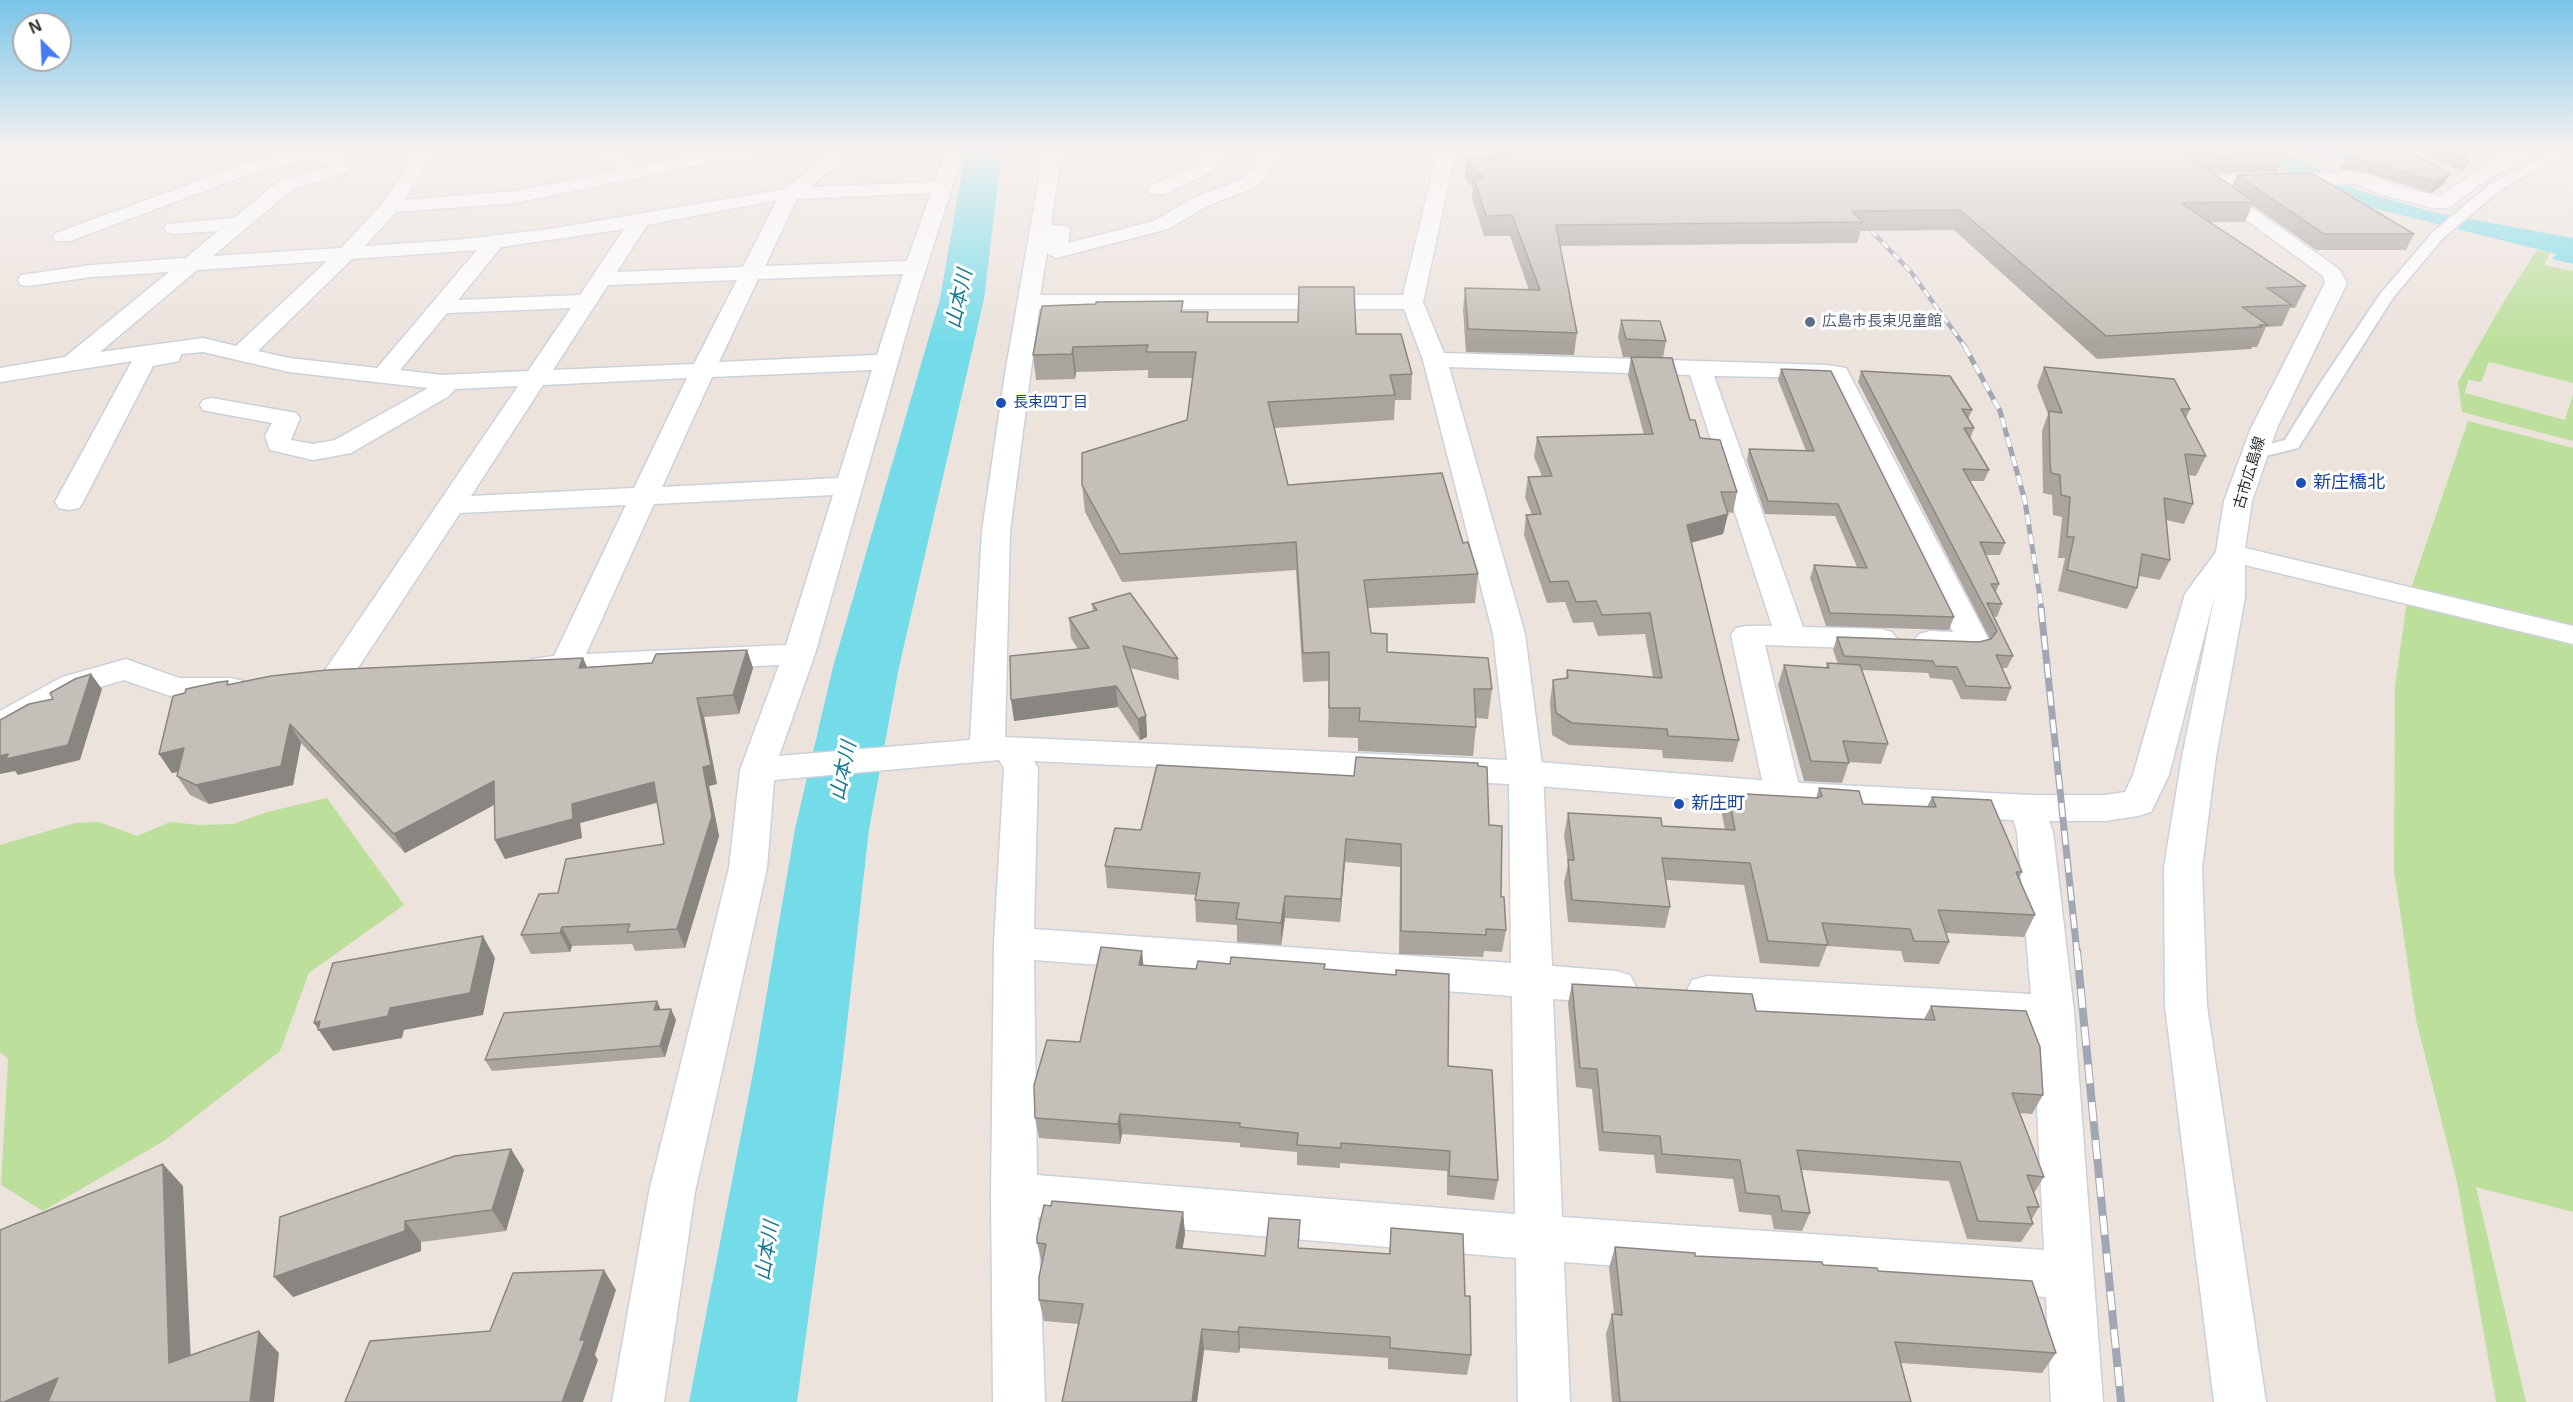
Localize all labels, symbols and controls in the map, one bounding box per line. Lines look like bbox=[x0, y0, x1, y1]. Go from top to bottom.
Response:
north arrow bbox=[12, 12, 72, 72]
text: N bbox=[27, 17, 44, 37]
water label: 山本川 bbox=[942, 267, 978, 331]
place label: 広島市長束児童館 bbox=[1822, 313, 1942, 331]
marker: 広島市長束児童館 bbox=[1803, 315, 1817, 329]
place label: 長束四丁目 bbox=[1013, 394, 1088, 412]
marker: 長束四丁目 bbox=[994, 396, 1008, 410]
street label: 古市広島線 bbox=[2230, 435, 2270, 511]
place label: 新庄橋北 bbox=[2313, 472, 2385, 494]
marker: 新庄橋北 bbox=[2294, 476, 2308, 490]
water label: 山本川 bbox=[826, 739, 862, 803]
place label: 新庄町 bbox=[1691, 793, 1745, 815]
marker: 新庄町 bbox=[1672, 797, 1686, 811]
water label: 山本川 bbox=[751, 1219, 785, 1283]

